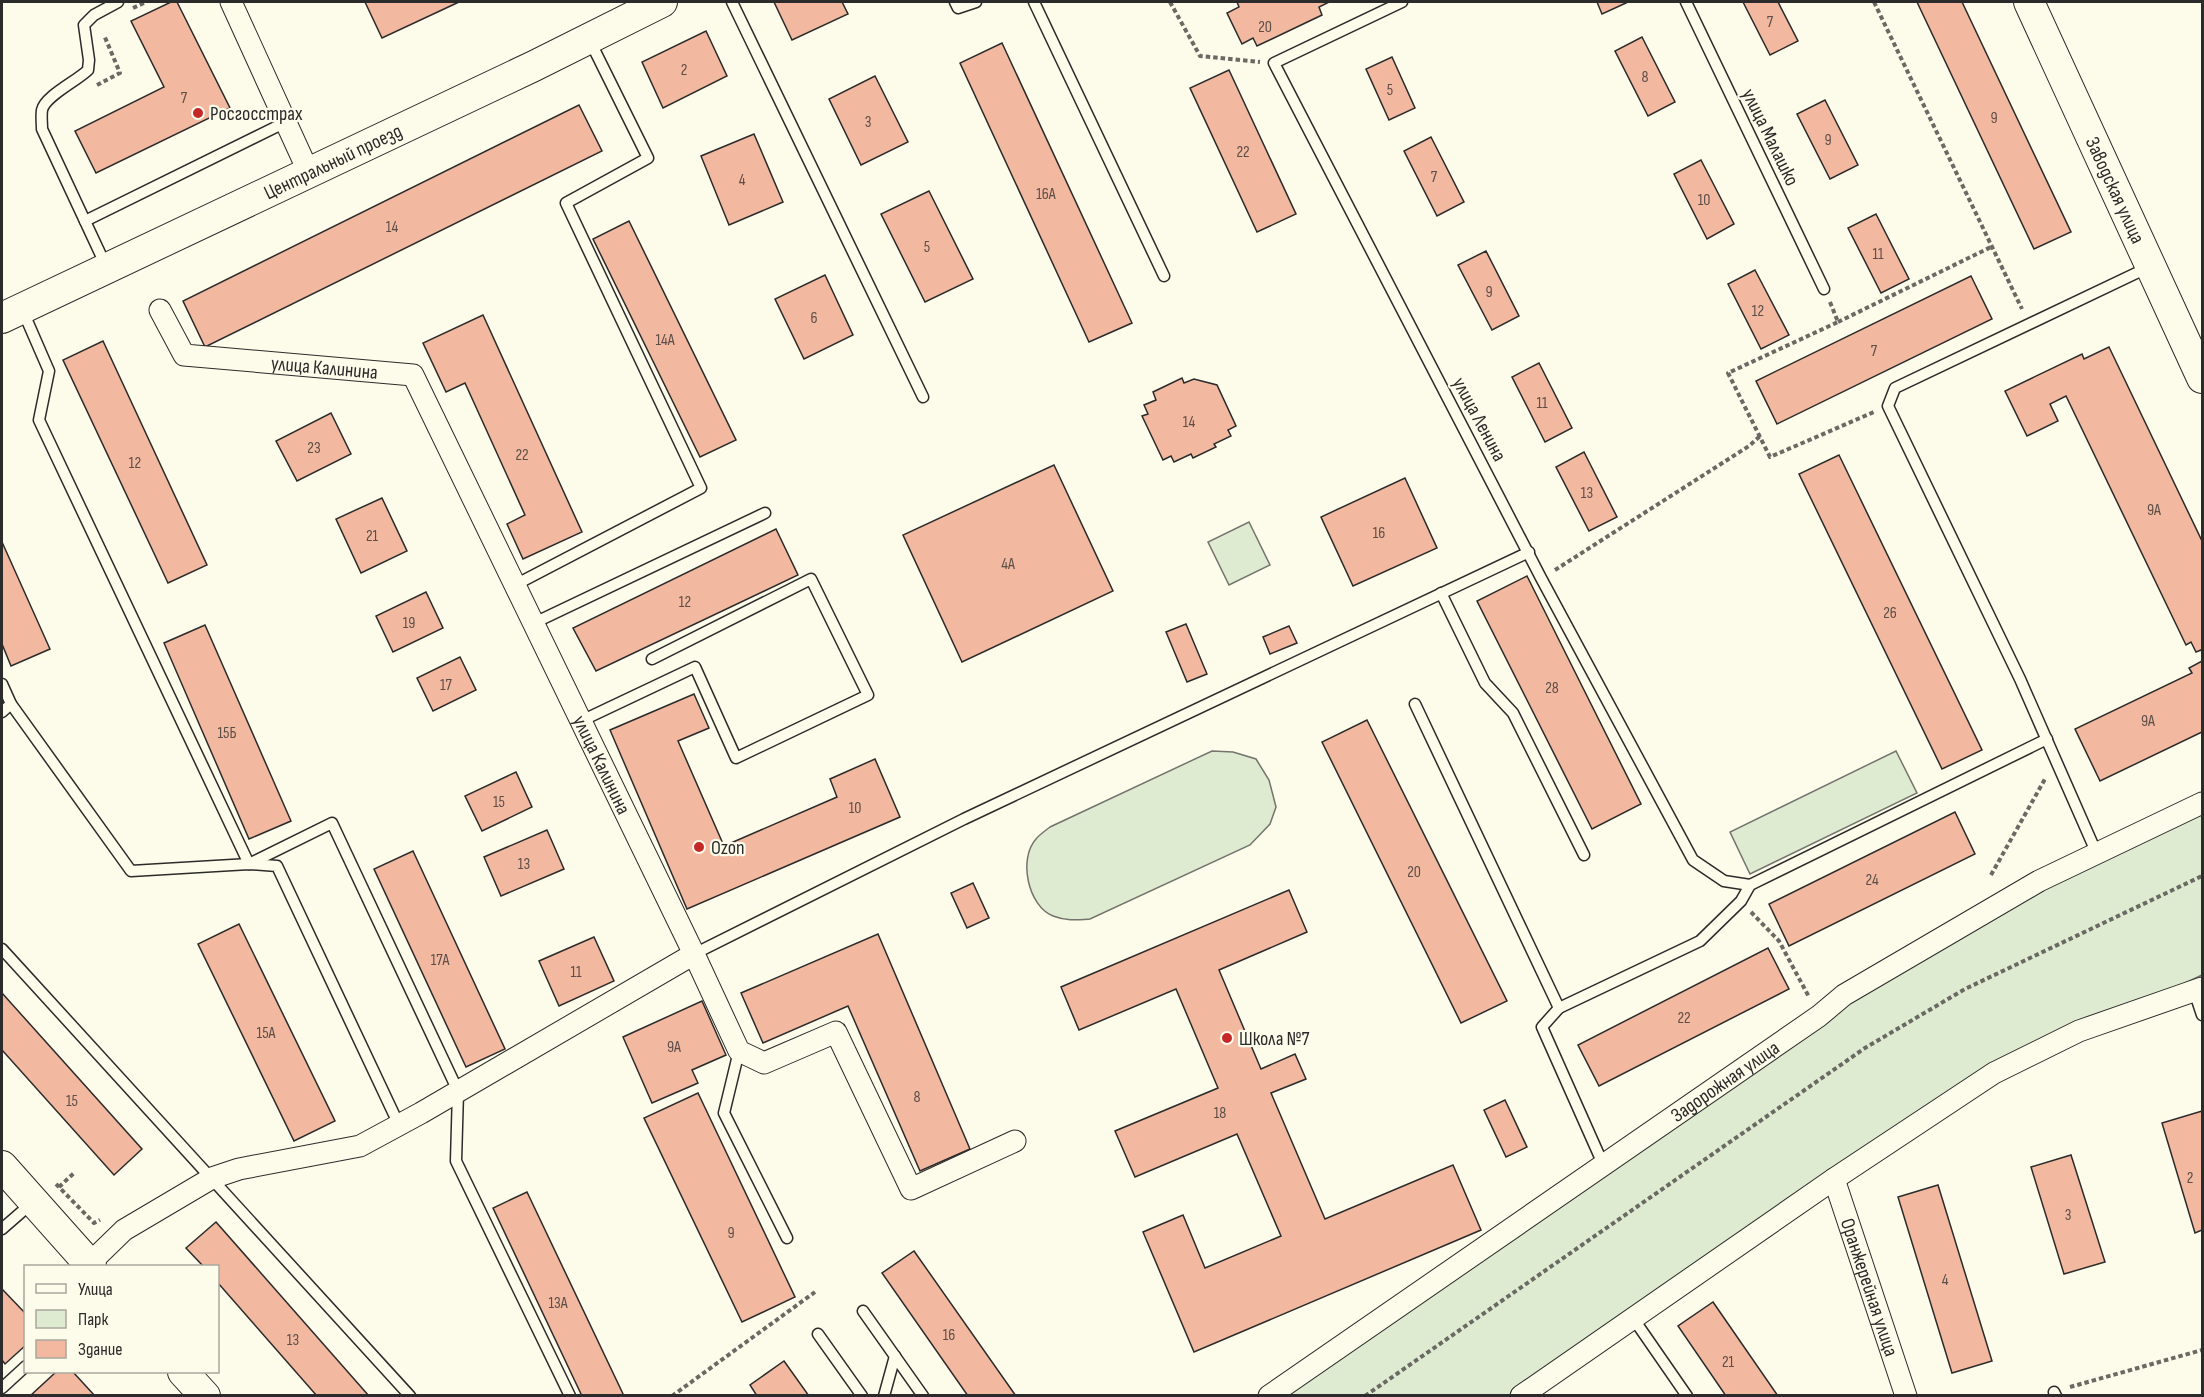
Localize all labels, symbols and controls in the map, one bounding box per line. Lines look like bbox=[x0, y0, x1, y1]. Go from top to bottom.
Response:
house number: 7 bbox=[1767, 13, 1774, 32]
house number: 20 bbox=[1258, 18, 1272, 37]
house number: 2 bbox=[681, 61, 687, 80]
house number: 8 bbox=[1641, 68, 1649, 87]
house number: 5 bbox=[1387, 81, 1393, 100]
street label: улица Малашко bbox=[1736, 85, 1804, 190]
house number: 7 bbox=[181, 89, 188, 108]
place label: Росгосстрах bbox=[210, 102, 303, 126]
marker: Росгосстрах bbox=[191, 106, 205, 120]
house number: 9 bbox=[1990, 109, 1998, 128]
house number: 3 bbox=[865, 113, 871, 132]
street label: Центральный проезд bbox=[260, 119, 406, 205]
house number: 9 bbox=[1824, 131, 1832, 150]
street label: Заводская улица bbox=[2080, 133, 2149, 248]
house number: 22 bbox=[1236, 143, 1250, 162]
house number: 7 bbox=[1431, 168, 1438, 187]
house number: 4 bbox=[739, 171, 746, 190]
house number: 16А bbox=[1036, 185, 1056, 204]
house number: 10 bbox=[1698, 191, 1710, 210]
house number: 14 bbox=[386, 218, 398, 237]
house number: 5 bbox=[924, 238, 930, 257]
house number: 11 bbox=[1872, 245, 1884, 264]
house number: 9 bbox=[1485, 283, 1493, 302]
house number: 12 bbox=[1752, 302, 1764, 321]
house number: 6 bbox=[810, 309, 818, 328]
house number: 14А bbox=[655, 331, 675, 350]
house number: 7 bbox=[1871, 342, 1878, 361]
street label: улица Калинина bbox=[270, 352, 379, 385]
street label: улица Ленина bbox=[1447, 373, 1511, 466]
house number: 11 bbox=[1536, 394, 1548, 413]
house number: 14 bbox=[1183, 413, 1195, 432]
house number: 23 bbox=[307, 439, 321, 458]
house number: 22 bbox=[515, 446, 529, 465]
house number: 12 bbox=[129, 454, 141, 473]
house number: 13 bbox=[1581, 484, 1593, 503]
house number: 9А bbox=[2147, 501, 2161, 520]
house number: 16 bbox=[1373, 524, 1385, 543]
house number: 21 bbox=[366, 527, 379, 546]
house number: 4А bbox=[1001, 555, 1015, 574]
house number: 12 bbox=[679, 593, 691, 612]
house number: 26 bbox=[1883, 604, 1897, 623]
house number: 19 bbox=[403, 614, 415, 633]
house number: 17 bbox=[440, 676, 453, 695]
house number: 28 bbox=[1545, 679, 1559, 698]
street label: улица Калинина bbox=[567, 712, 635, 818]
house number: 9А bbox=[2141, 712, 2155, 731]
house number: 15Б bbox=[217, 724, 237, 743]
house number: 15 bbox=[493, 793, 505, 812]
house number: 10 bbox=[849, 799, 861, 818]
place label: Ozon bbox=[711, 836, 745, 860]
marker: Ozon bbox=[692, 840, 706, 854]
house number: 13 bbox=[518, 855, 530, 874]
house number: 20 bbox=[1407, 863, 1421, 882]
house number: 24 bbox=[1865, 871, 1879, 890]
house number: 17А bbox=[431, 951, 449, 970]
house number: 11 bbox=[570, 963, 582, 982]
house number: 22 bbox=[1677, 1009, 1691, 1028]
house number: 15А bbox=[257, 1024, 276, 1043]
place label: Школа №7 bbox=[1239, 1027, 1310, 1051]
marker: Школа №7 bbox=[1220, 1031, 1234, 1045]
street label: Задорожная улица bbox=[1666, 1036, 1784, 1128]
house number: 9А bbox=[667, 1038, 681, 1057]
house number: 8 bbox=[913, 1088, 921, 1107]
house number: 15 bbox=[66, 1092, 78, 1111]
house number: 18 bbox=[1214, 1104, 1226, 1123]
house number: 2 bbox=[2187, 1169, 2193, 1188]
house number: 3 bbox=[2065, 1206, 2071, 1225]
street label: Оранжерейная улица bbox=[1835, 1215, 1903, 1360]
house number: 9 bbox=[727, 1224, 735, 1243]
legend bbox=[24, 1265, 219, 1373]
house number: 4 bbox=[1942, 1271, 1949, 1290]
text: Улица bbox=[78, 1279, 113, 1300]
house number: 13А bbox=[548, 1294, 568, 1313]
text: Парк bbox=[78, 1309, 109, 1330]
house number: 16 bbox=[943, 1326, 955, 1345]
house number: 13 bbox=[287, 1331, 299, 1350]
text: Здание bbox=[78, 1339, 123, 1360]
house number: 21 bbox=[1722, 1353, 1735, 1372]

